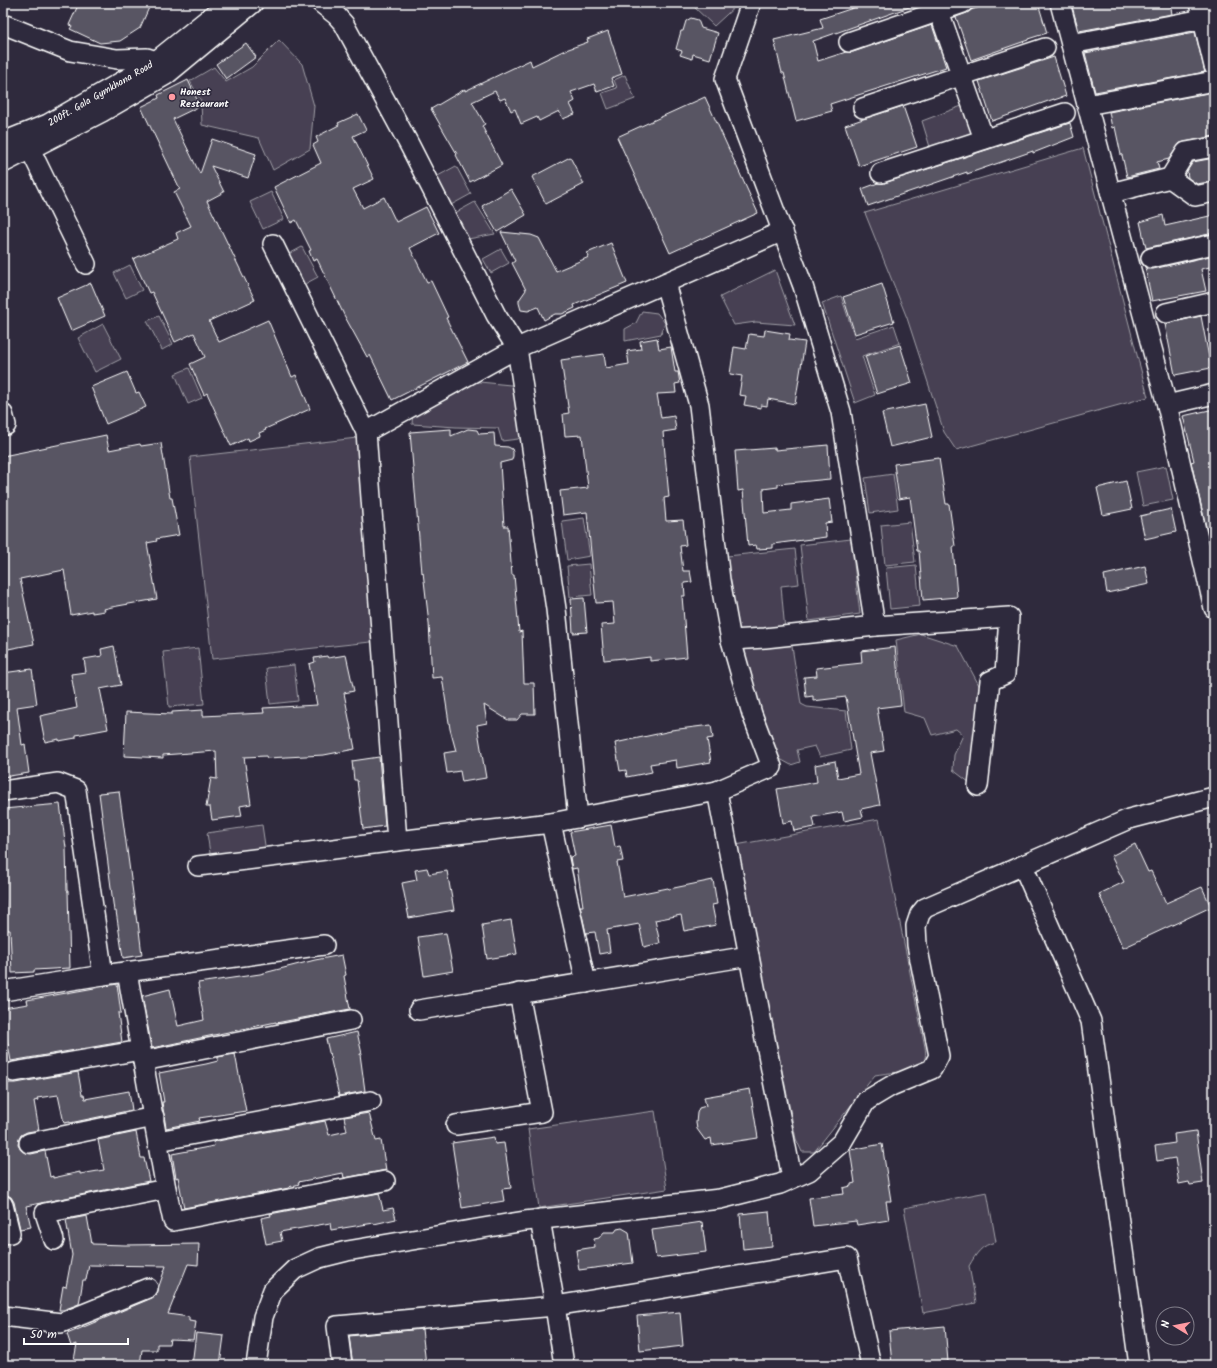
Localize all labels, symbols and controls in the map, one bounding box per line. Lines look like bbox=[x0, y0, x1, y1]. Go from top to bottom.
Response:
street label: 200ft. Gala Gymkhana Road bbox=[45, 57, 157, 131]
place label: Honest Restaurant bbox=[180, 84, 229, 112]
marker: Honest Restaurant bbox=[167, 92, 177, 102]
north arrow bbox=[1155, 1306, 1195, 1346]
text: N bbox=[1157, 1319, 1176, 1329]
scale bar bbox=[24, 1320, 128, 1346]
text: 50 m bbox=[30, 1325, 57, 1344]

